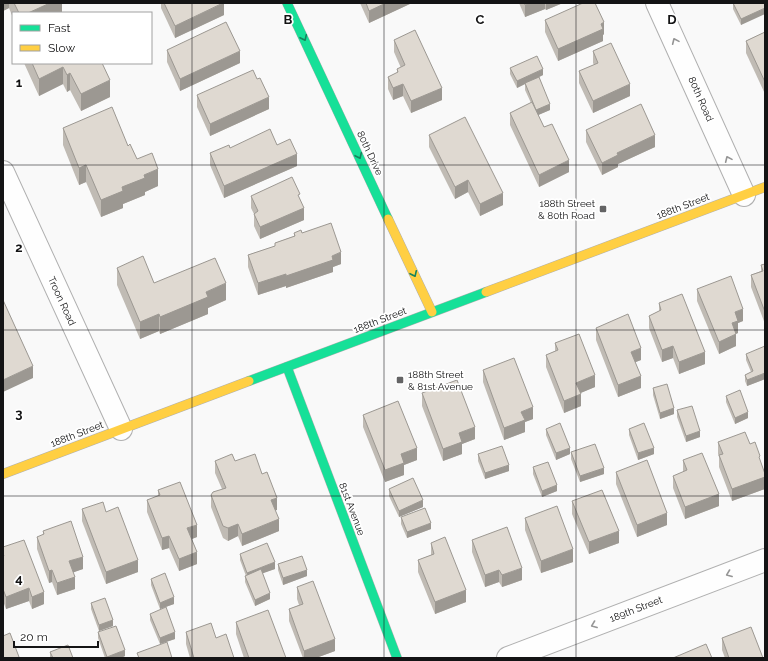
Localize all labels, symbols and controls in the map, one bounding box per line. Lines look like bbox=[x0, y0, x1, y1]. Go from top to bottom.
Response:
legend bbox=[12, 12, 152, 64]
text: B bbox=[284, 12, 293, 27]
text: C bbox=[476, 12, 485, 27]
text: D bbox=[667, 12, 677, 27]
text: Fast bbox=[48, 21, 71, 35]
one-way arrow bbox=[299, 34, 307, 42]
one-way arrow bbox=[672, 38, 680, 45]
text: Slow bbox=[48, 41, 75, 55]
text: 1 bbox=[16, 75, 23, 90]
street label: 80th Road bbox=[686, 75, 716, 123]
street label: 80th Drive bbox=[355, 129, 385, 177]
one-way arrow bbox=[354, 152, 362, 159]
one-way arrow bbox=[725, 156, 733, 163]
street label: 188th Street bbox=[655, 191, 712, 221]
place label: 188th Street & 80th Road bbox=[538, 198, 596, 221]
marker: 188th Street & 80th Road bbox=[598, 204, 608, 214]
text: 2 bbox=[15, 240, 23, 255]
one-way arrow bbox=[409, 269, 417, 277]
street label: Troon Road bbox=[46, 275, 78, 327]
street label: 188th Street bbox=[352, 305, 409, 335]
place label: 188th Street & 81st Avenue bbox=[408, 369, 473, 392]
marker: 188th Street & 81st Avenue bbox=[395, 375, 405, 385]
text: 3 bbox=[15, 406, 23, 421]
street label: 188th Street bbox=[49, 419, 106, 449]
street label: 81st Avenue bbox=[337, 481, 367, 537]
one-way arrow bbox=[725, 569, 732, 577]
text: 4 bbox=[15, 571, 23, 586]
street label: 189th Street bbox=[608, 594, 664, 624]
one-way arrow bbox=[590, 621, 597, 629]
scale bar bbox=[14, 623, 98, 649]
text: 20 m bbox=[20, 630, 48, 644]

